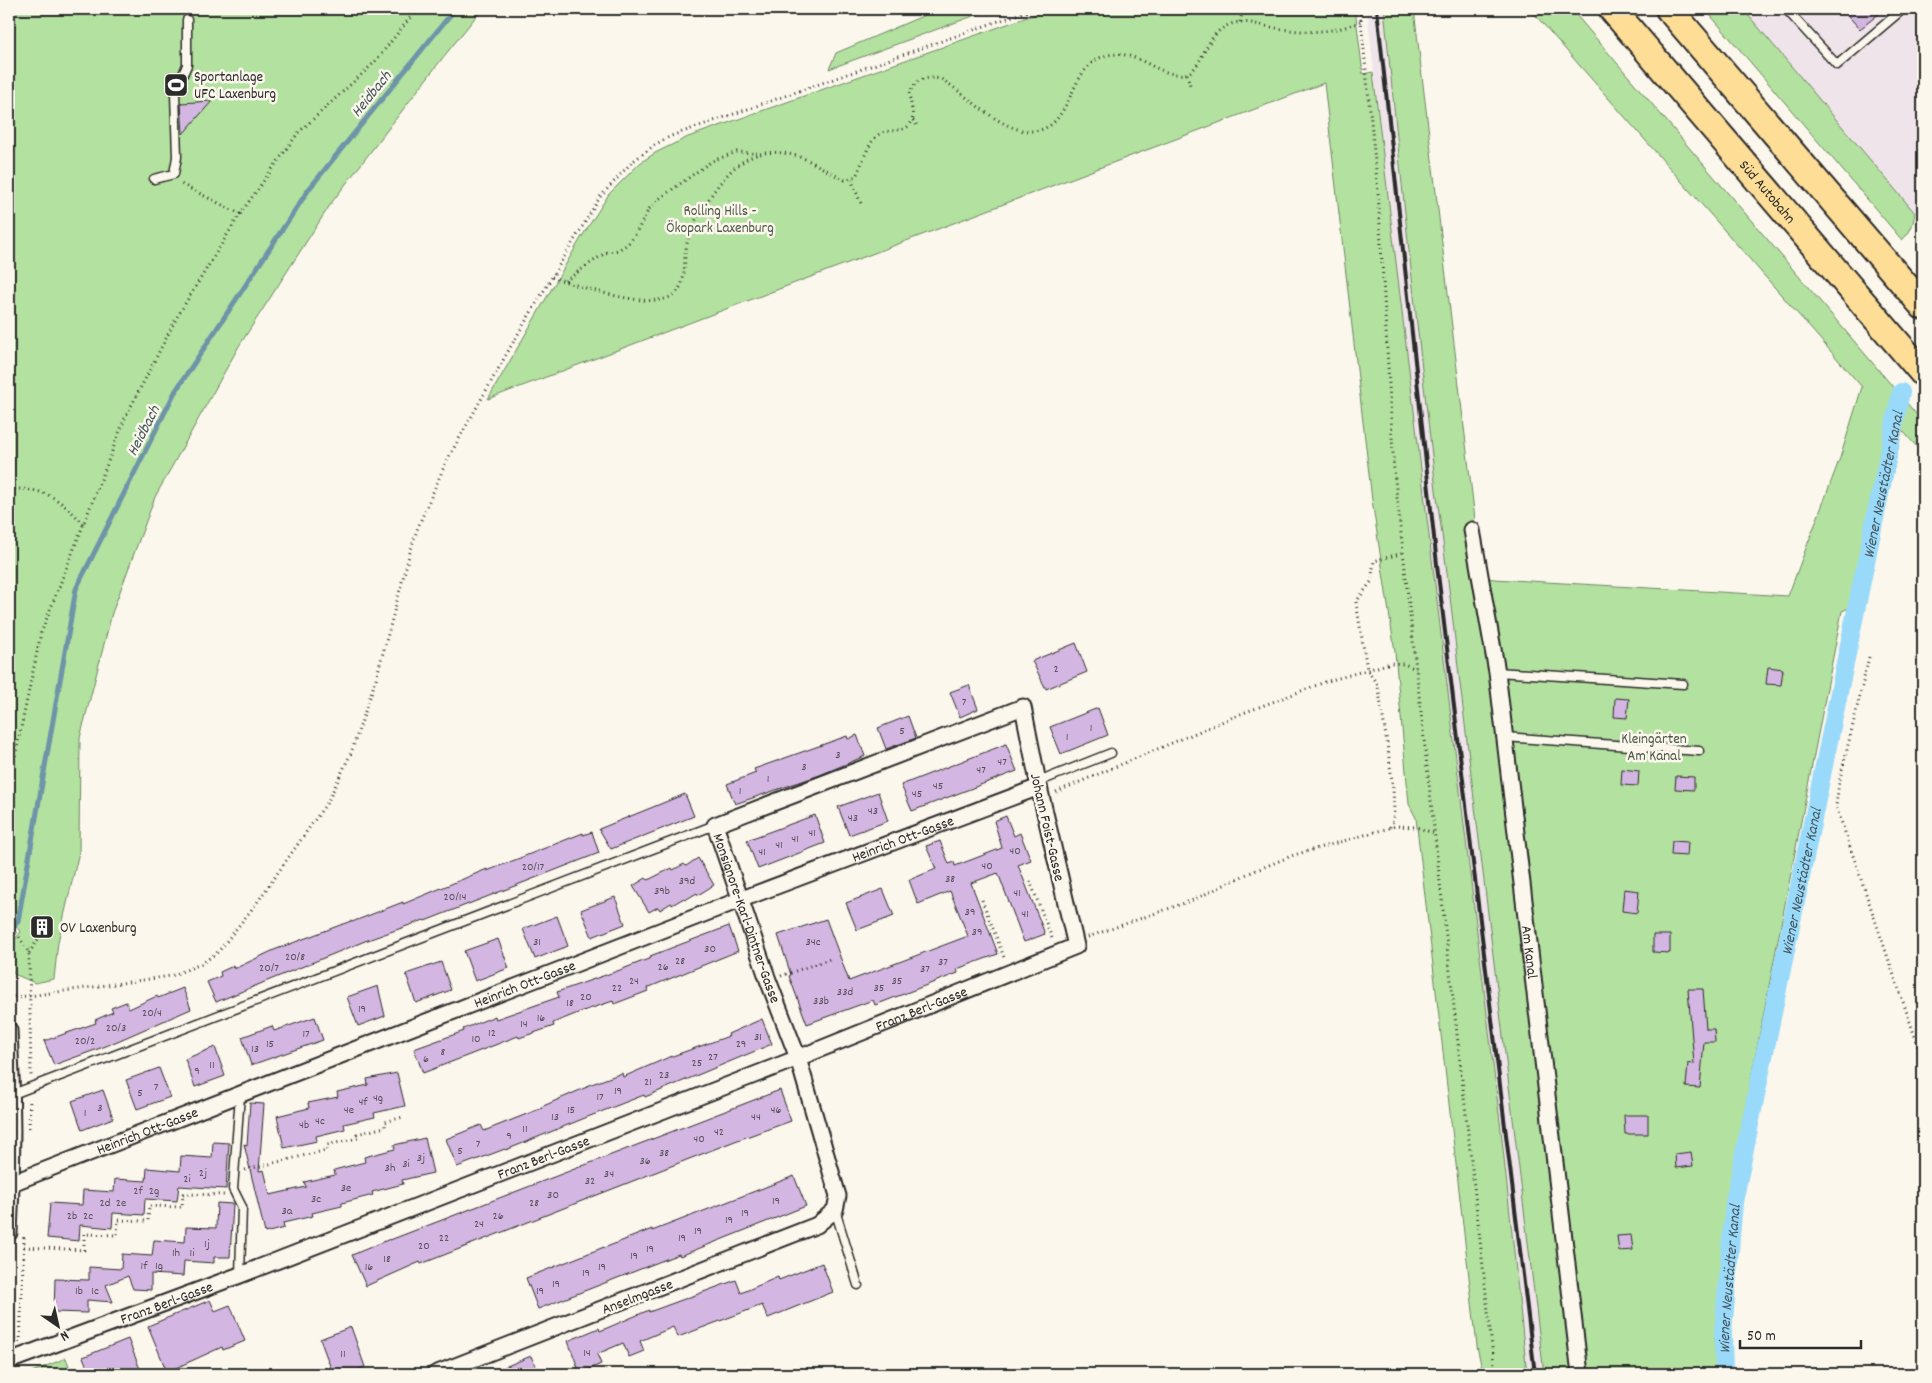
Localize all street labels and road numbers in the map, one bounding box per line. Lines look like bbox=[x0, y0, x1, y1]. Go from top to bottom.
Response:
street label: Süd Autobahn bbox=[1733, 156, 1800, 230]
street label: Johann Foist-Gasse bbox=[1023, 771, 1069, 884]
street label: Heinrich Ott-Gasse bbox=[849, 811, 958, 870]
street label: Monsignore-Karl-Dintner-Gasse bbox=[706, 831, 785, 1007]
street label: Am Kanal bbox=[1514, 924, 1542, 980]
street label: Heinrich Ott-Gasse bbox=[471, 956, 580, 1015]
street label: Franz Berl-Gasse bbox=[873, 982, 972, 1039]
street label: Heinrich Ott-Gasse bbox=[94, 1102, 202, 1162]
street label: Franz Berl-Gasse bbox=[495, 1131, 594, 1187]
street label: Anselmgasse bbox=[599, 1274, 677, 1322]
street label: Franz Berl-Gasse bbox=[118, 1277, 217, 1332]

